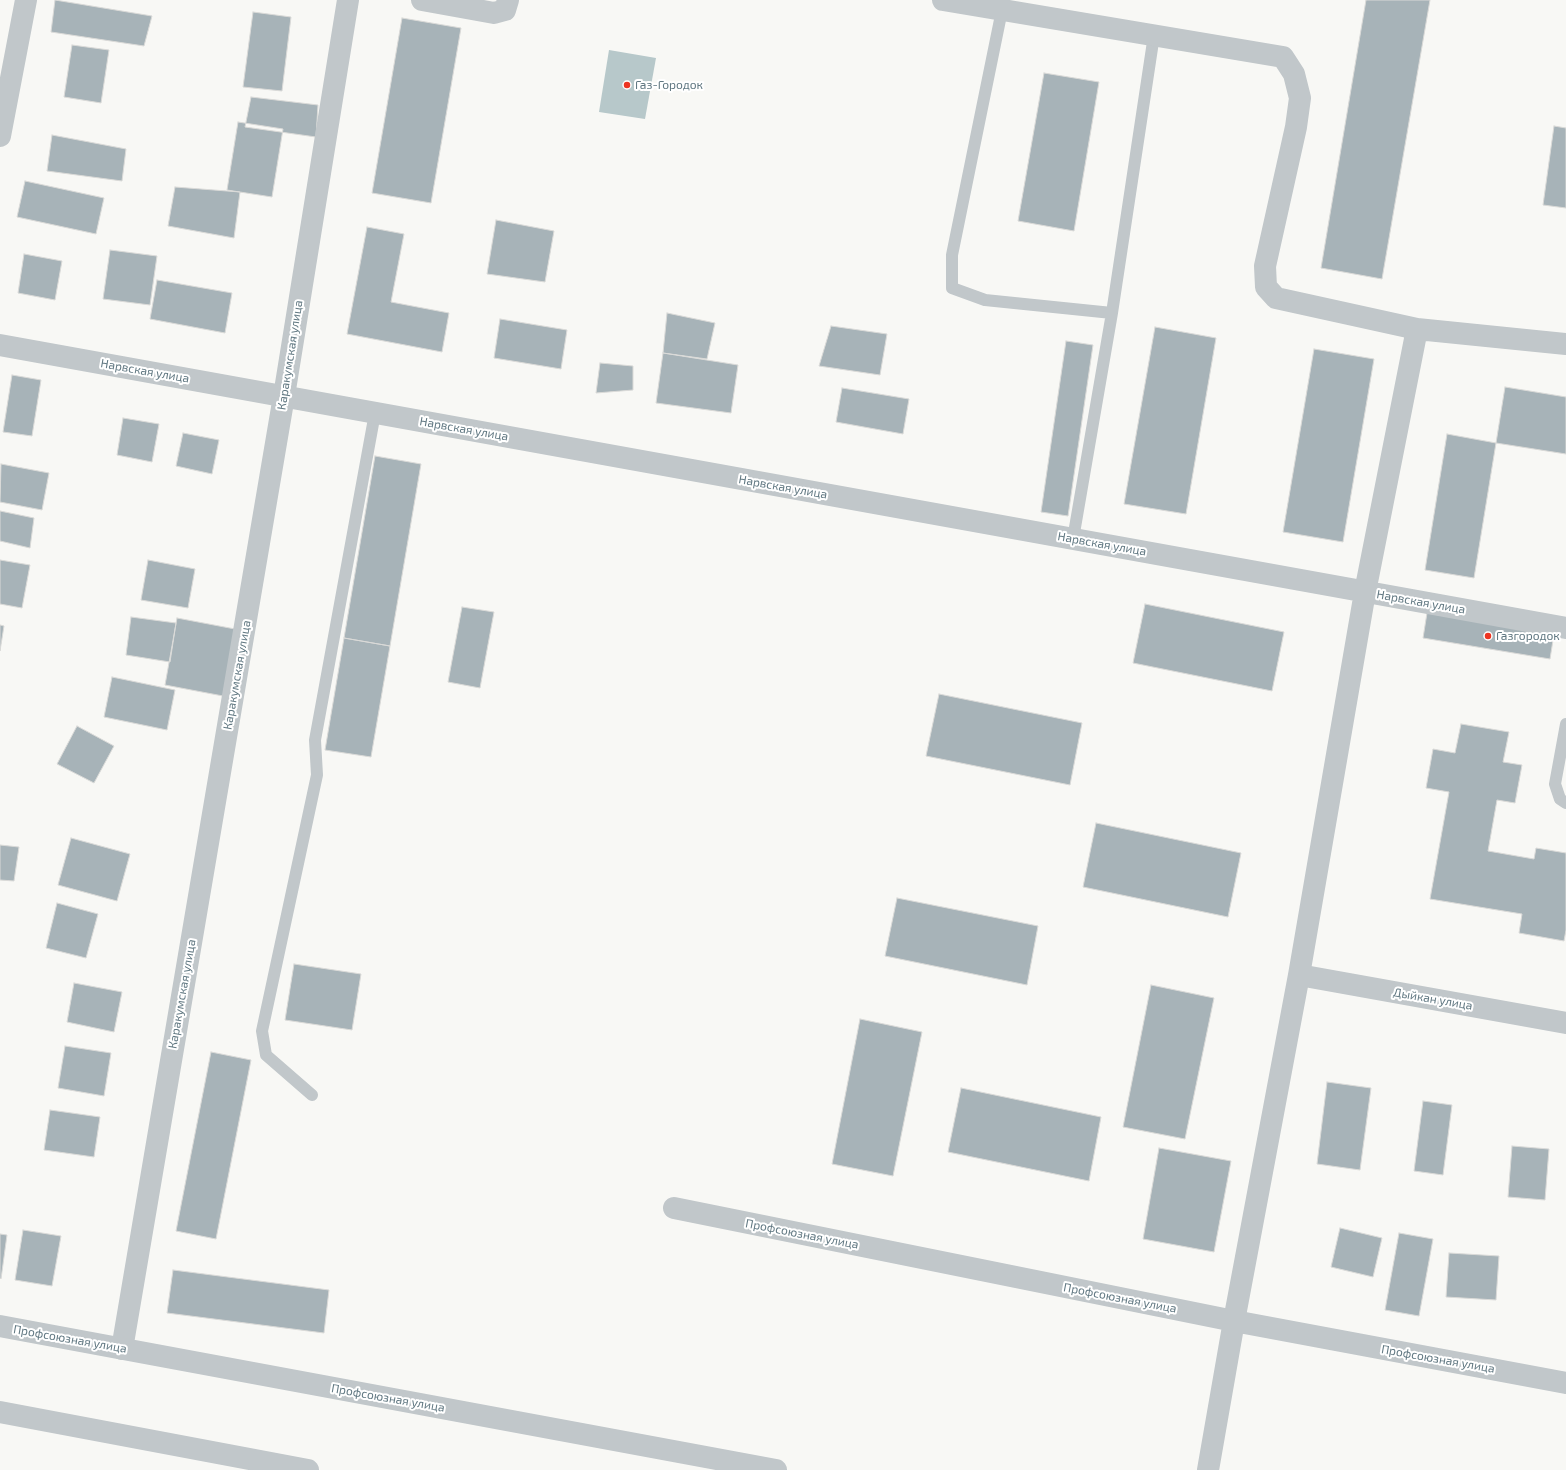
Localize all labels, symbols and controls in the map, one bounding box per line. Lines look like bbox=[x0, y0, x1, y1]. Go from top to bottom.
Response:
place label: Газ-Городок bbox=[635, 78, 703, 92]
marker: Газ-Городок bbox=[622, 80, 632, 90]
street label: Каракумская улица bbox=[274, 299, 306, 411]
street label: Нарвская улица bbox=[99, 356, 191, 386]
street label: Нарвская улица bbox=[418, 414, 510, 444]
street label: Нарвская улица bbox=[737, 472, 829, 502]
street label: Нарвская улица bbox=[1056, 529, 1148, 559]
street label: Нарвская улица bbox=[1375, 587, 1467, 617]
street label: Каракумская улица bbox=[220, 619, 254, 731]
place label: Газгородок bbox=[1496, 629, 1560, 643]
marker: Газгородок bbox=[1483, 631, 1493, 641]
street label: Каракумская улица bbox=[165, 938, 199, 1050]
street label: Дыйкан улица bbox=[1392, 985, 1474, 1013]
street label: Профсоюзная улица bbox=[744, 1216, 860, 1252]
street label: Профсоюзная улица bbox=[1062, 1280, 1178, 1316]
street label: Профсоюзная улица bbox=[12, 1322, 128, 1356]
street label: Профсоюзная улица bbox=[1380, 1342, 1496, 1376]
street label: Профсоюзная улица bbox=[330, 1381, 446, 1415]

